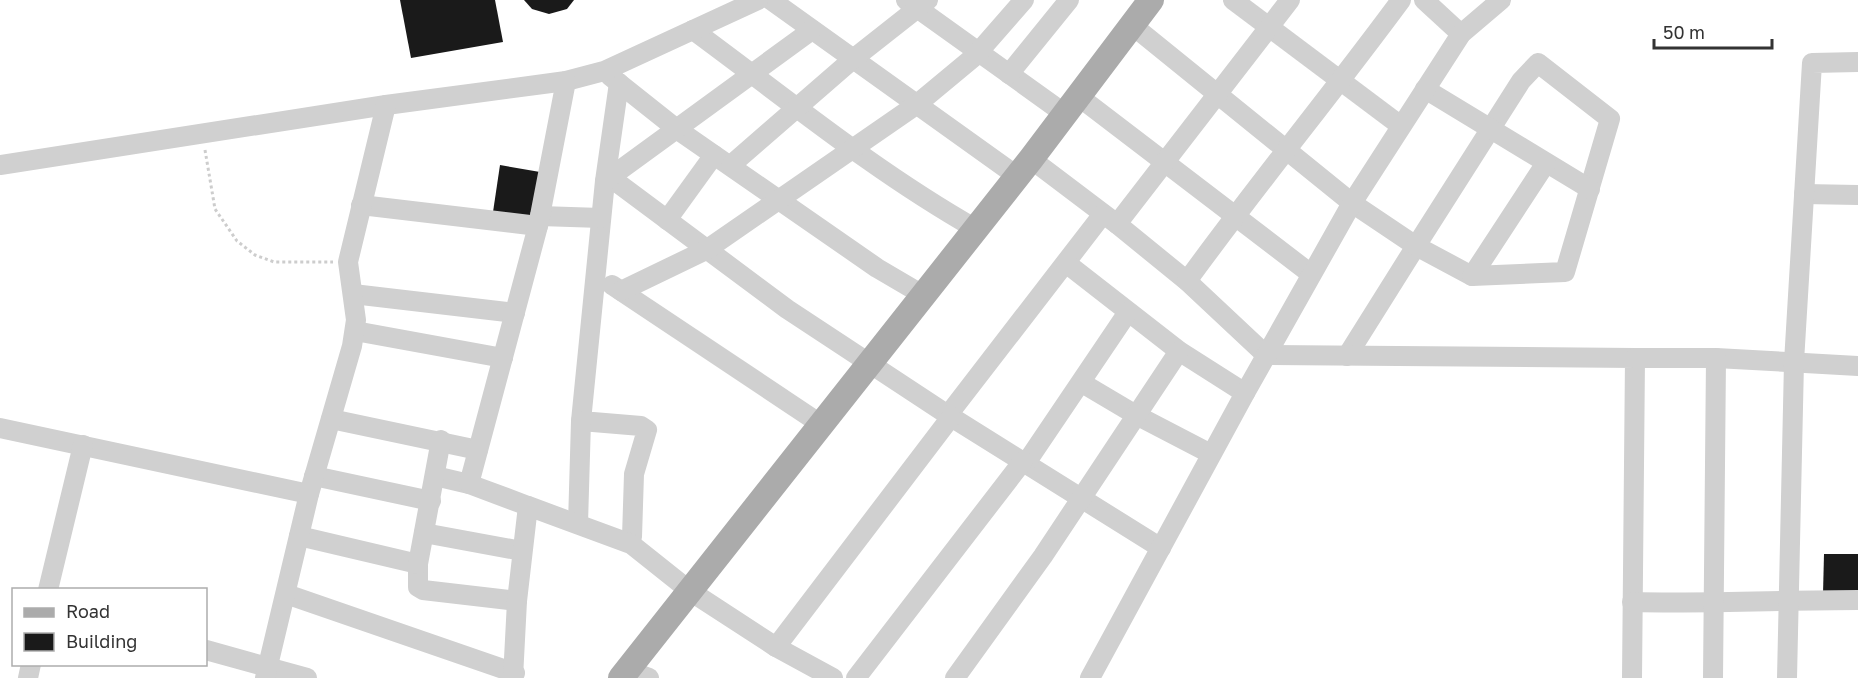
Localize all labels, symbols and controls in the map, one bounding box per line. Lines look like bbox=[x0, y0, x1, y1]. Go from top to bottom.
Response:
scale bar bbox=[1654, 12, 1772, 50]
text: 50 m bbox=[1663, 21, 1705, 43]
legend bbox=[12, 588, 207, 666]
text: Road bbox=[66, 600, 110, 622]
text: Building bbox=[66, 630, 137, 652]

